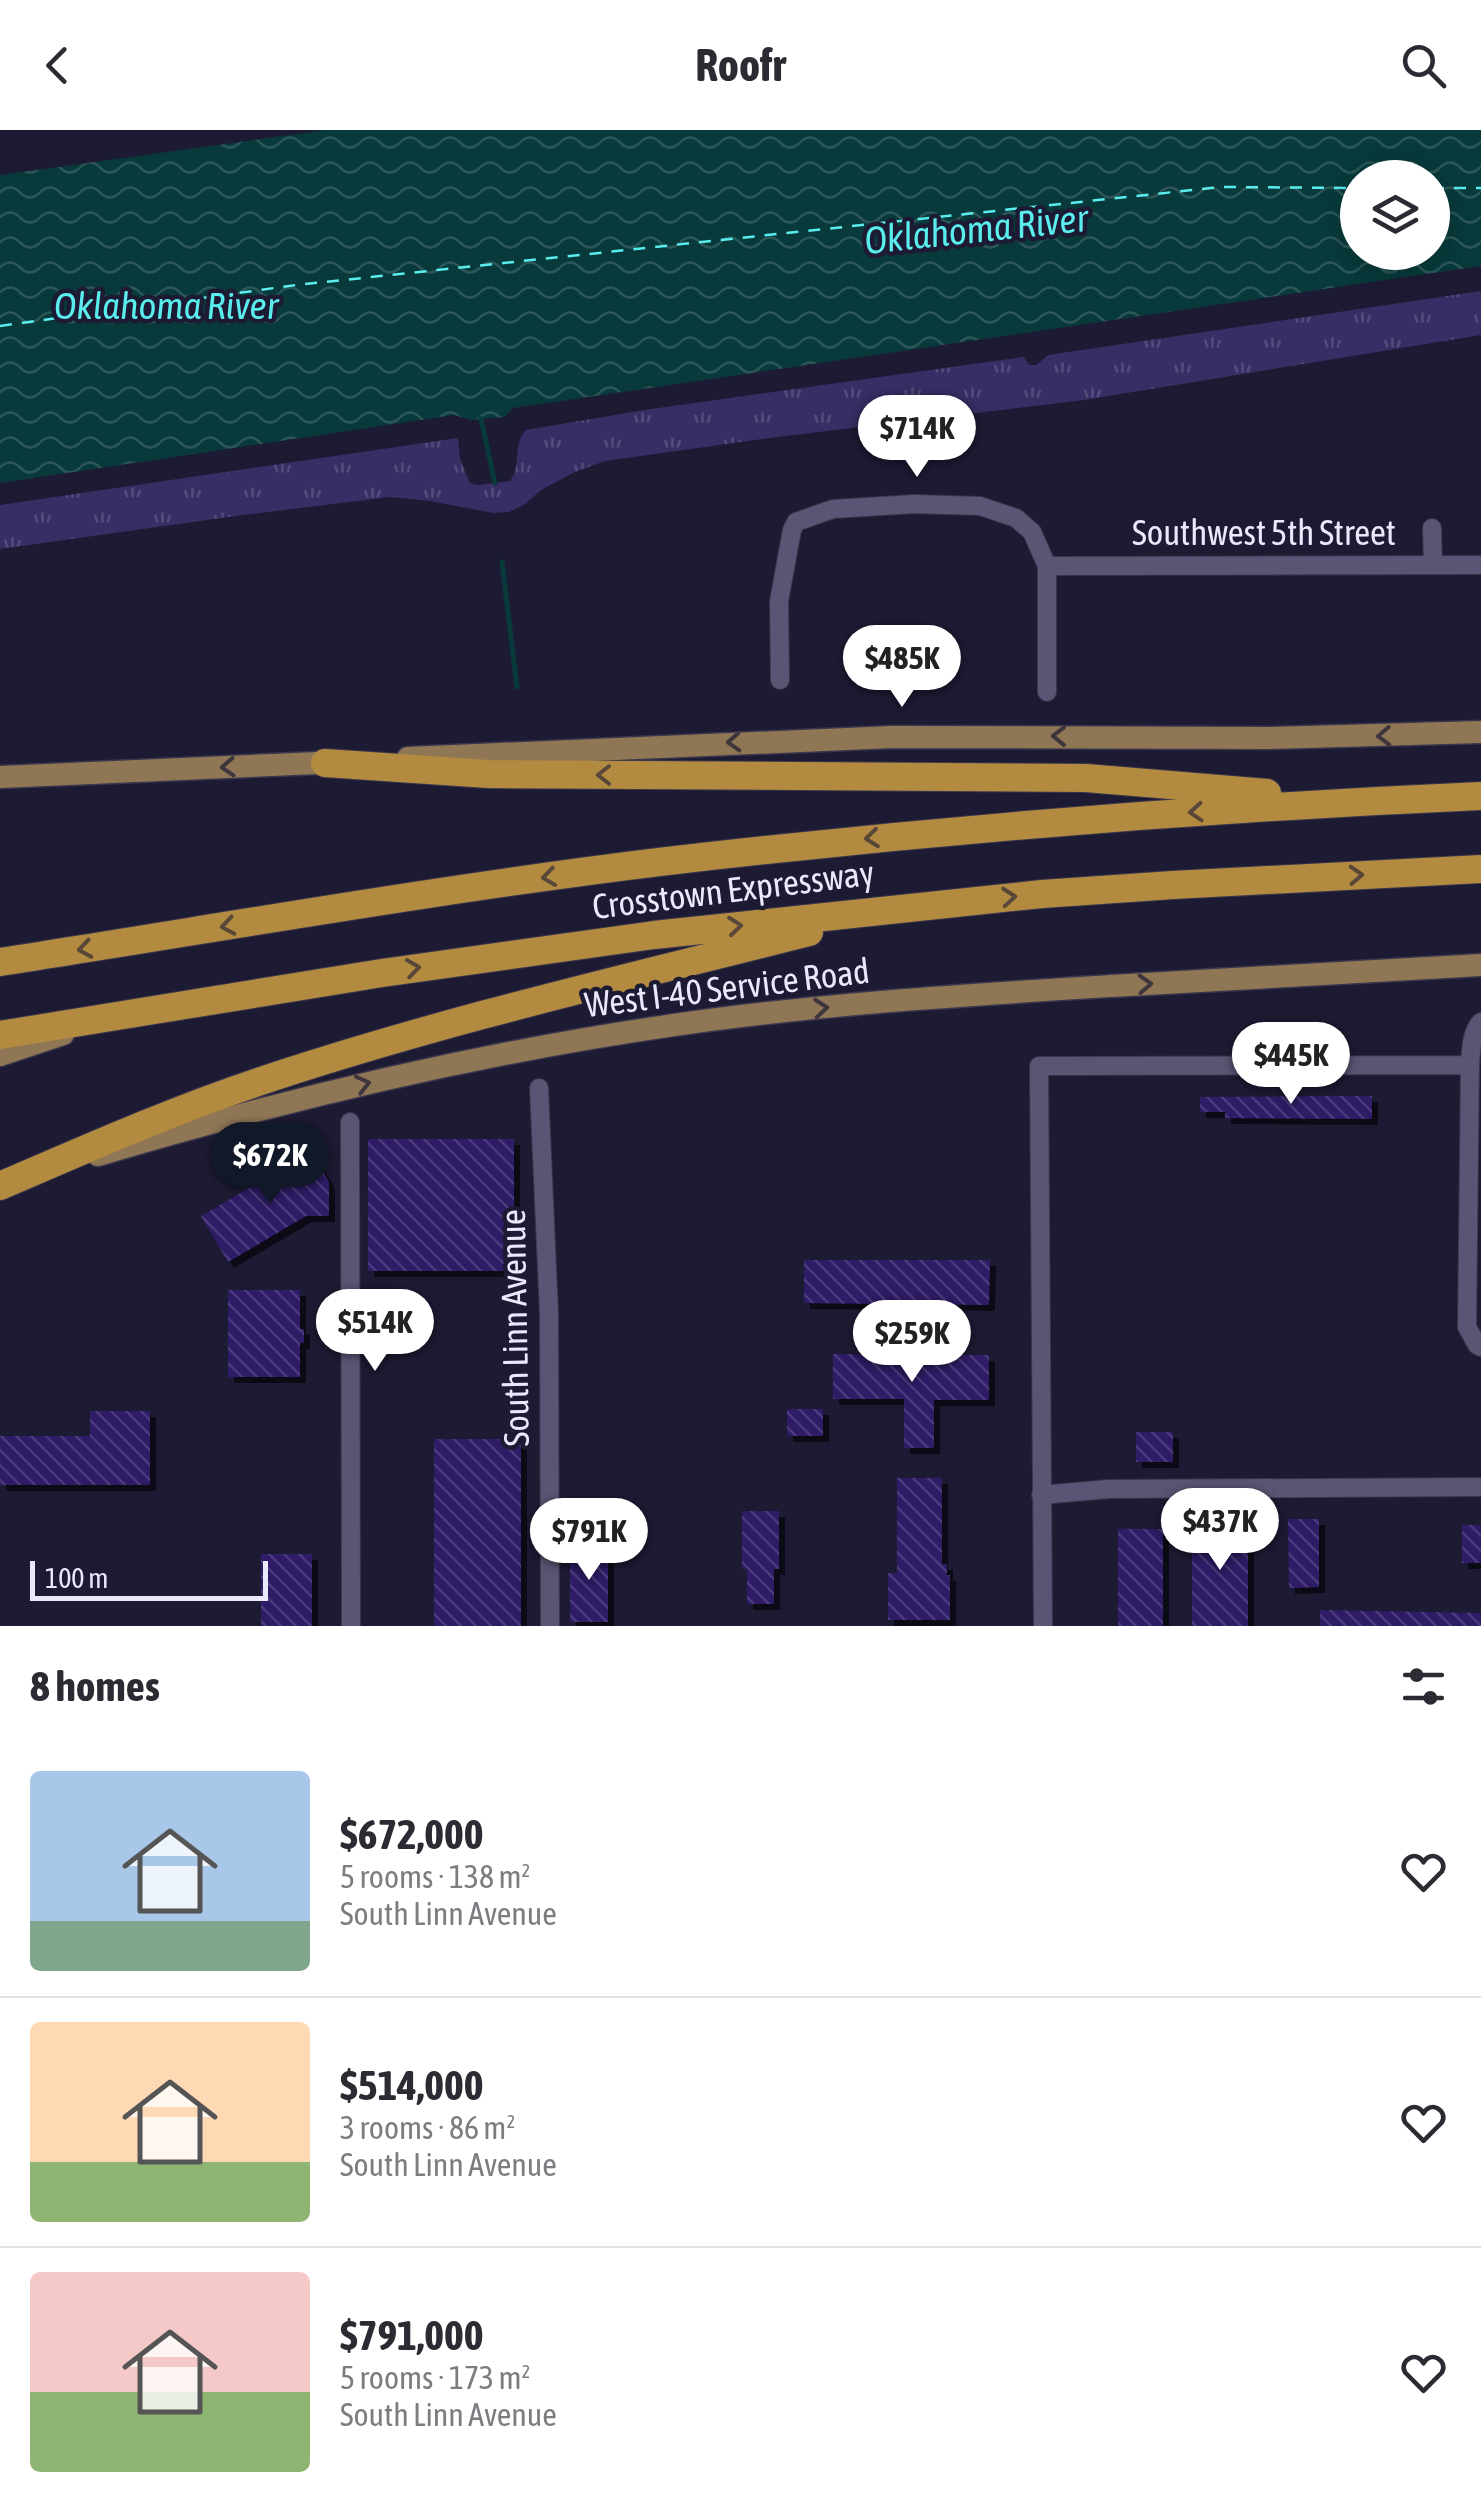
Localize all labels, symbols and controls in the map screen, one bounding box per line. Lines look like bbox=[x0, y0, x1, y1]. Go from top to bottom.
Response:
icon: back bbox=[30, 38, 85, 93]
icon: search bbox=[1396, 38, 1451, 93]
text: Roofr bbox=[695, 39, 786, 91]
map controls bbox=[1340, 160, 1450, 270]
button: layers bbox=[1340, 160, 1450, 270]
water label: Oklahoma River bbox=[862, 196, 1091, 262]
water label: Oklahoma River bbox=[54, 284, 280, 327]
pin: $714K bbox=[847, 395, 987, 480]
text: $714K bbox=[880, 409, 954, 446]
street label: Southwest 5th Street bbox=[1132, 512, 1396, 552]
pin: $485K bbox=[832, 625, 972, 710]
text: $485K bbox=[865, 639, 939, 676]
one-way arrow bbox=[1050, 725, 1066, 747]
one-way arrow bbox=[1375, 725, 1391, 746]
one-way arrow bbox=[725, 731, 741, 752]
one-way arrow bbox=[219, 756, 235, 777]
one-way arrow bbox=[595, 764, 610, 786]
one-way arrow bbox=[1187, 801, 1203, 822]
one-way arrow bbox=[863, 827, 879, 849]
street label: Crosstown Expressway bbox=[590, 852, 876, 926]
one-way arrow bbox=[1349, 865, 1365, 886]
one-way arrow bbox=[541, 866, 557, 887]
one-way arrow bbox=[1002, 887, 1018, 909]
one-way arrow bbox=[220, 915, 236, 936]
one-way arrow bbox=[728, 916, 744, 937]
one-way arrow bbox=[77, 938, 93, 959]
street label: West I-40 Service Road bbox=[582, 950, 872, 1024]
one-way arrow bbox=[405, 959, 422, 980]
one-way arrow bbox=[1138, 974, 1154, 995]
one-way arrow bbox=[814, 997, 830, 1019]
pin: $445K bbox=[1221, 1022, 1361, 1107]
text: $445K bbox=[1254, 1036, 1328, 1073]
one-way arrow bbox=[354, 1075, 371, 1096]
pin: $672K bbox=[200, 1122, 340, 1207]
text: $672K bbox=[233, 1136, 307, 1173]
street label: South Linn Avenue bbox=[492, 1209, 536, 1447]
pin: $514K bbox=[305, 1289, 445, 1374]
pin: $259K bbox=[842, 1300, 982, 1385]
text: $514K bbox=[338, 1303, 412, 1340]
text: $259K bbox=[875, 1314, 949, 1351]
pin: $437K bbox=[1150, 1488, 1290, 1573]
pin: $791K bbox=[519, 1498, 659, 1583]
text: $437K bbox=[1183, 1502, 1257, 1539]
text: $791K bbox=[552, 1512, 626, 1549]
scale bar bbox=[30, 1556, 268, 1600]
text: 100 m bbox=[45, 1562, 108, 1594]
icon: filters bbox=[1396, 1659, 1451, 1714]
text: 8 homes bbox=[30, 1662, 160, 1710]
text: $672,000 bbox=[340, 1810, 484, 1858]
icon: home bbox=[110, 1811, 230, 1931]
icon: heart bbox=[1396, 1844, 1451, 1899]
text: 5 rooms · 138 m² bbox=[340, 1858, 530, 1895]
text: South Linn Avenue bbox=[340, 1895, 557, 1932]
text: $514,000 bbox=[340, 2061, 484, 2109]
icon: home bbox=[110, 2062, 230, 2182]
icon: heart bbox=[1396, 2095, 1451, 2150]
text: 3 rooms · 86 m² bbox=[340, 2109, 515, 2146]
text: South Linn Avenue bbox=[340, 2146, 557, 2183]
text: $791,000 bbox=[340, 2311, 484, 2359]
icon: home bbox=[110, 2312, 230, 2432]
icon: heart bbox=[1396, 2345, 1451, 2400]
text: 5 rooms · 173 m² bbox=[340, 2359, 530, 2396]
text: South Linn Avenue bbox=[340, 2396, 557, 2433]

